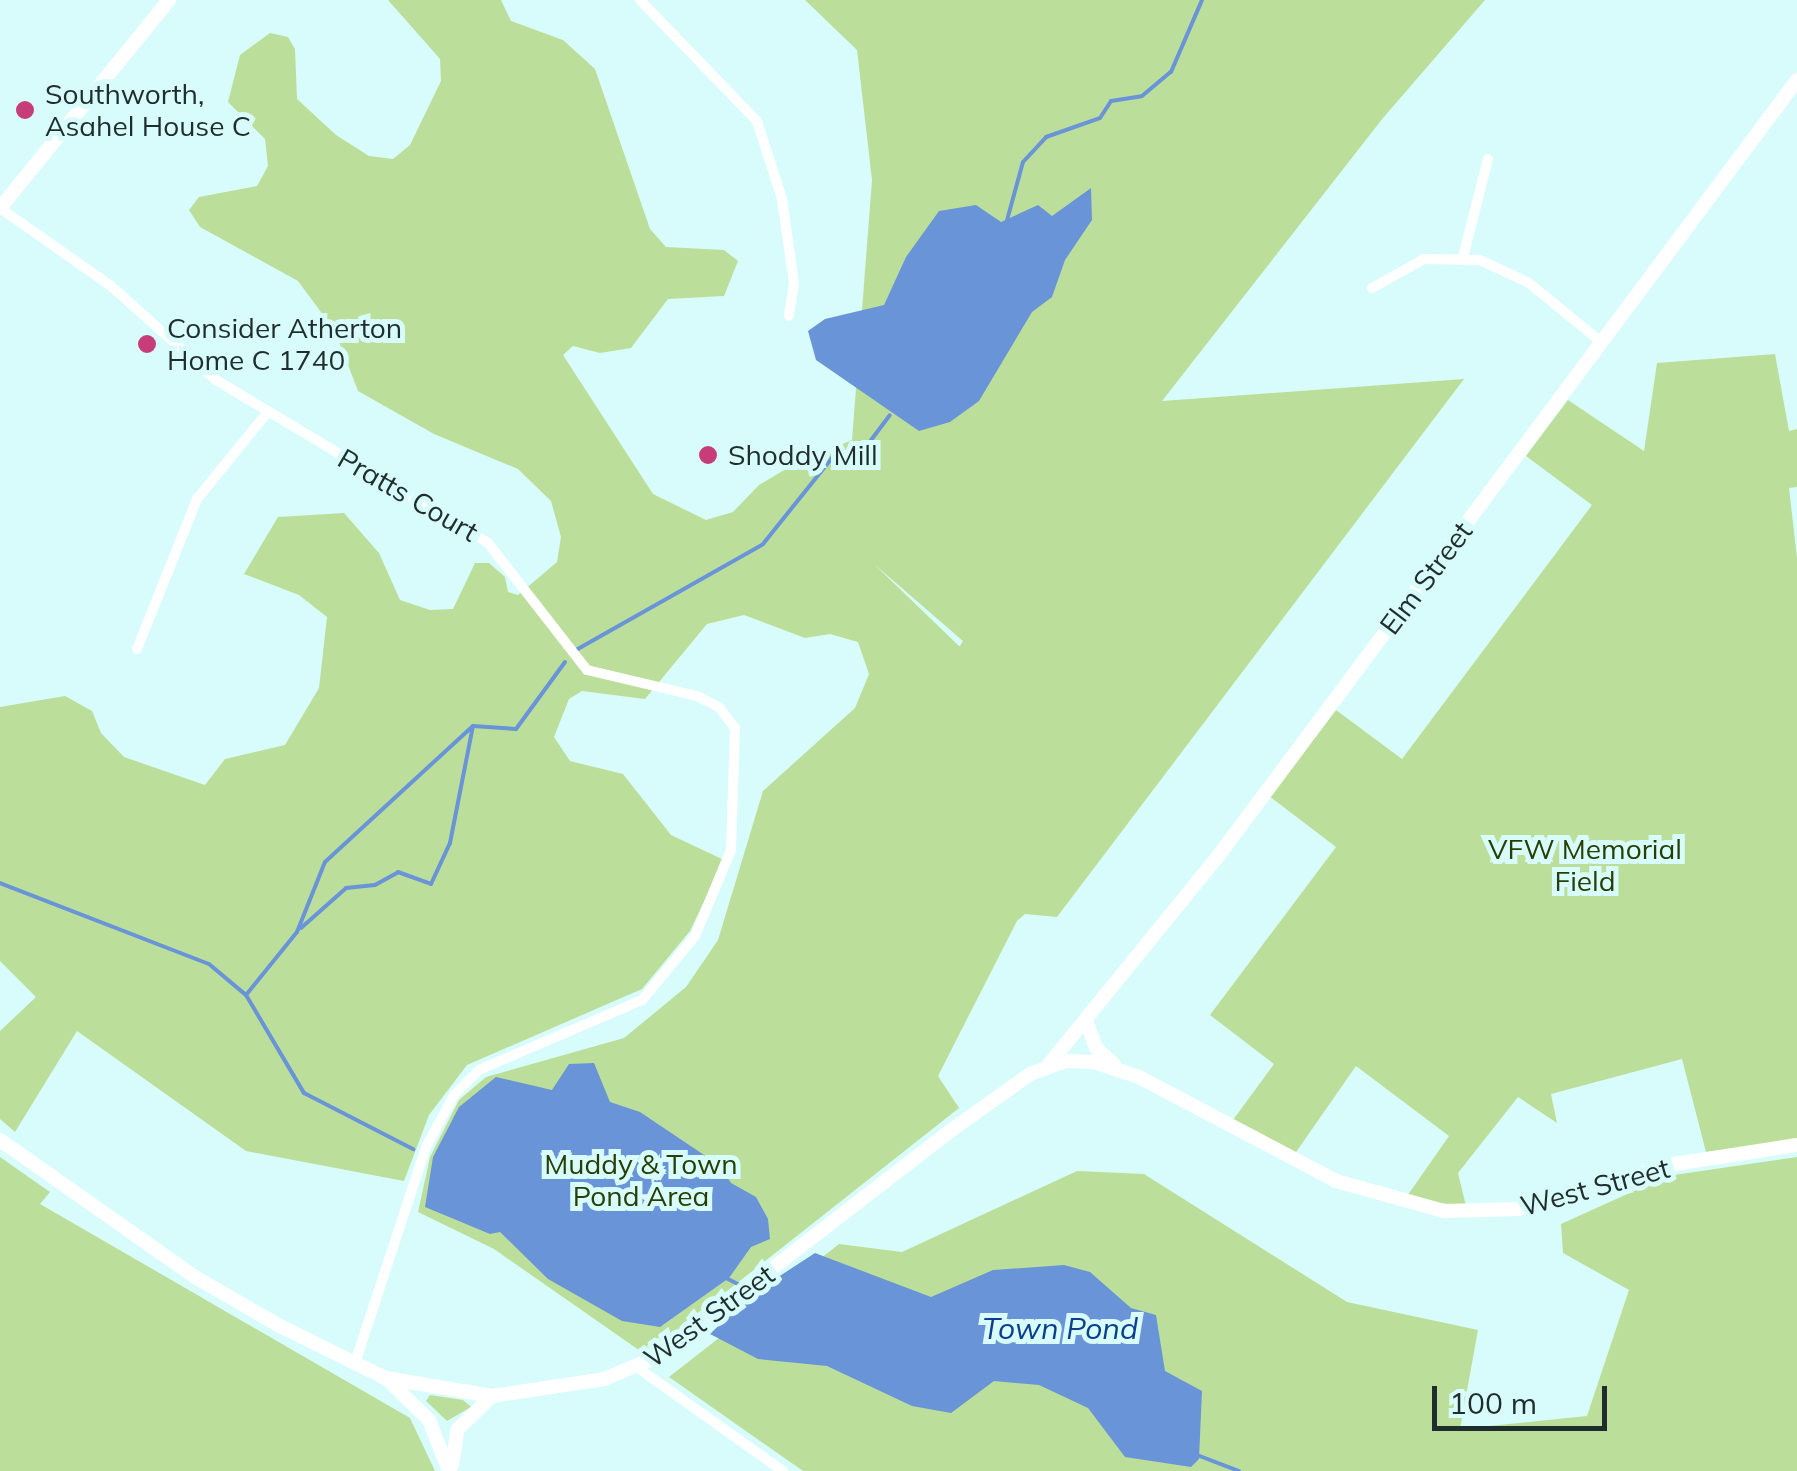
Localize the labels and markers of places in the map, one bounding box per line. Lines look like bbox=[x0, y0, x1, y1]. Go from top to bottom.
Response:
place label: Southworth, Asahel House C bbox=[45, 77, 251, 143]
marker: Southworth, Asahel House C bbox=[14, 99, 36, 121]
place label: Consider Atherton Home C 1740 bbox=[167, 311, 402, 377]
marker: Consider Atherton Home C 1740 bbox=[136, 333, 158, 355]
place label: Shoddy Mill bbox=[728, 438, 878, 472]
marker: Shoddy Mill bbox=[697, 444, 719, 466]

